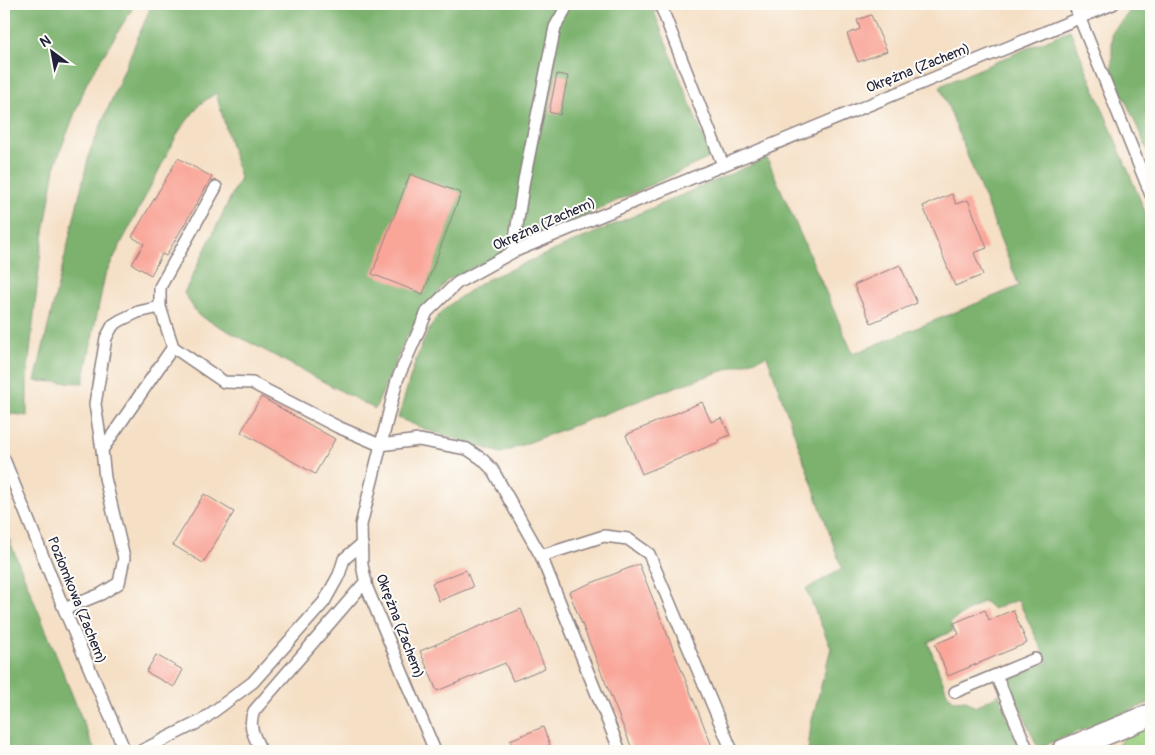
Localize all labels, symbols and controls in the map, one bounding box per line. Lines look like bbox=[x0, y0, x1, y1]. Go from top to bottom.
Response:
north arrow bbox=[28, 28, 78, 78]
text: N bbox=[37, 32, 54, 51]
street label: Okrężna (Zachem) bbox=[864, 39, 972, 97]
street label: Okrężna (Zachem) bbox=[490, 194, 598, 254]
street label: Poziomkowa (Zachem) bbox=[44, 534, 110, 666]
street label: Okrężna (Zachem) bbox=[372, 571, 428, 681]

